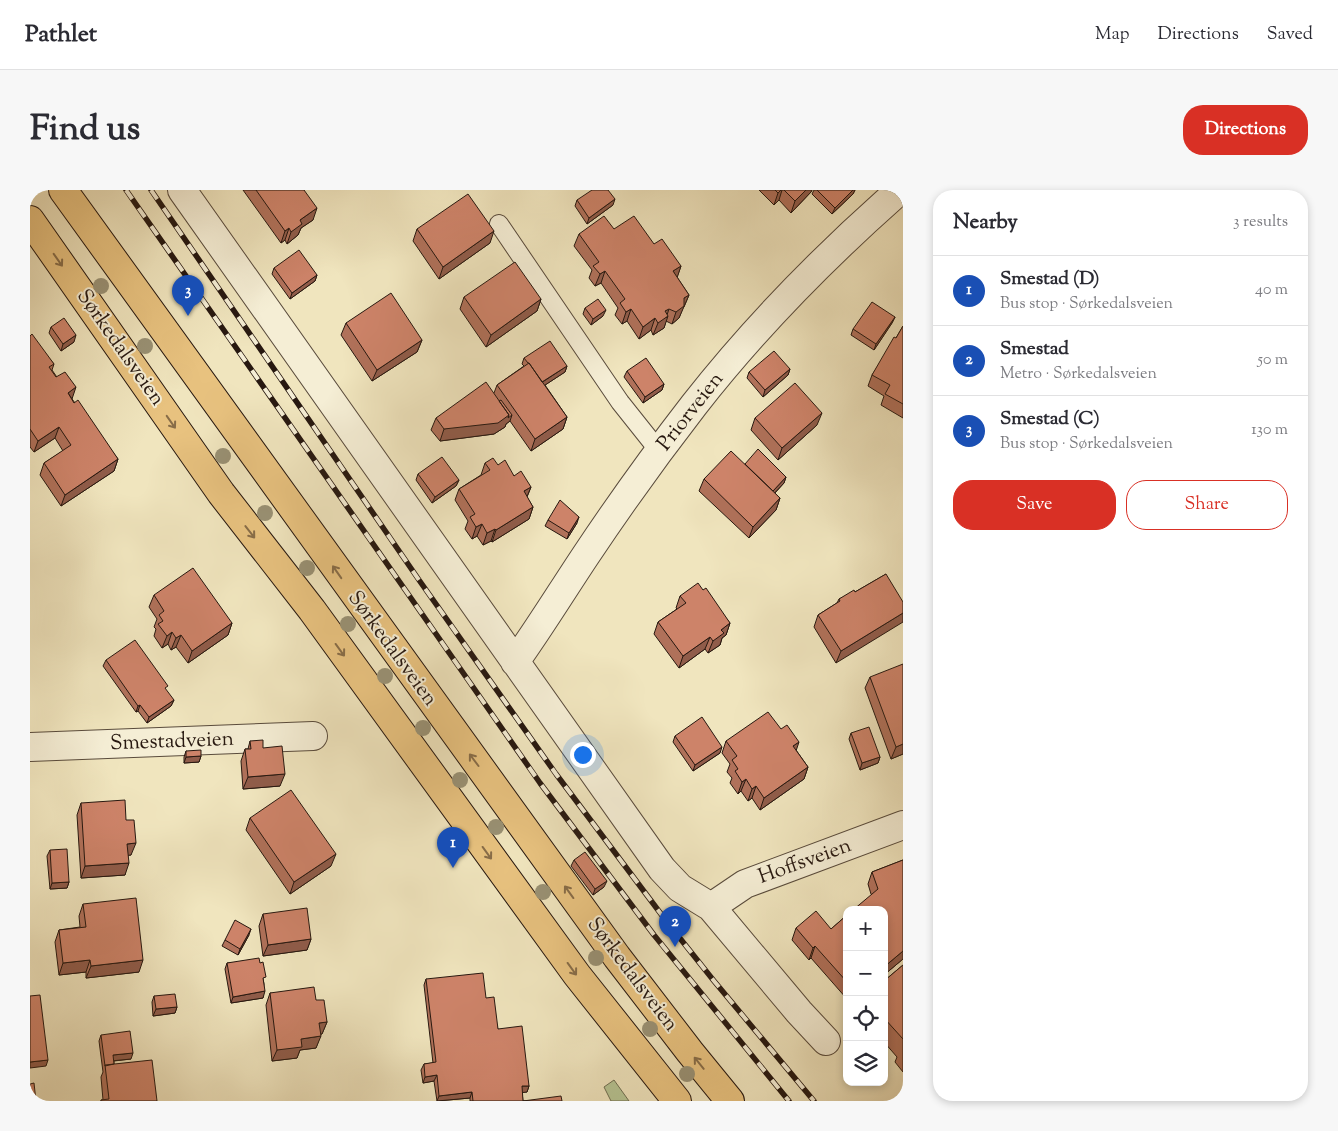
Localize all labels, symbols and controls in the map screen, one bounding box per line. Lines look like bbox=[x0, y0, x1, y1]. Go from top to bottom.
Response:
text: Pathlet bbox=[25, 18, 97, 52]
text: Map bbox=[1095, 22, 1130, 48]
text: Directions bbox=[1158, 22, 1239, 48]
text: Saved bbox=[1267, 22, 1313, 48]
text: Find us bbox=[30, 105, 140, 156]
button: Directions bbox=[1183, 105, 1308, 155]
text: Nearby bbox=[953, 208, 1018, 238]
text: 3 results bbox=[1233, 211, 1288, 234]
one-way arrow bbox=[53, 253, 63, 267]
text: Smestad (D) bbox=[1000, 266, 1099, 293]
pin: 3 bbox=[172, 275, 204, 316]
text: 1 bbox=[966, 279, 972, 302]
text: 40 m bbox=[1255, 279, 1288, 302]
street label: Sørkedalsveien bbox=[69, 283, 171, 413]
text: Bus stop · Sørkedalsveien bbox=[1000, 293, 1173, 316]
text: Smestad bbox=[1000, 336, 1069, 363]
text: 2 bbox=[965, 349, 973, 372]
text: 50 m bbox=[1257, 349, 1288, 372]
text: Metro · Sørkedalsveien bbox=[1000, 363, 1157, 386]
street label: Priorveien bbox=[651, 366, 731, 458]
text: Smestad (C) bbox=[1000, 406, 1100, 433]
one-way arrow bbox=[166, 415, 176, 429]
text: 3 bbox=[966, 419, 972, 442]
text: 130 m bbox=[1251, 419, 1288, 442]
text: Bus stop · Sørkedalsveien bbox=[1000, 433, 1173, 456]
button: Save bbox=[953, 480, 1116, 530]
button: Share bbox=[1126, 480, 1288, 530]
one-way arrow bbox=[245, 525, 255, 539]
one-way arrow bbox=[332, 565, 342, 579]
street label: Sørkedalsveien bbox=[340, 585, 444, 713]
one-way arrow bbox=[335, 643, 346, 656]
street label: Smestadveien bbox=[109, 725, 235, 759]
your location bbox=[570, 742, 596, 768]
one-way arrow bbox=[469, 753, 479, 767]
pin: 1 bbox=[437, 827, 469, 868]
street label: Hoffsveien bbox=[754, 831, 856, 893]
one-way arrow bbox=[481, 845, 492, 859]
one-way arrow bbox=[564, 886, 575, 899]
pin: 2 bbox=[659, 906, 691, 947]
map controls bbox=[843, 906, 888, 1086]
button: + bbox=[843, 906, 888, 951]
street label: Sørkedalsveien bbox=[579, 911, 685, 1039]
button: − bbox=[843, 951, 888, 996]
one-way arrow bbox=[567, 962, 577, 976]
button: locate bbox=[843, 996, 888, 1041]
button: layers bbox=[843, 1041, 888, 1086]
one-way arrow bbox=[693, 1057, 705, 1070]

